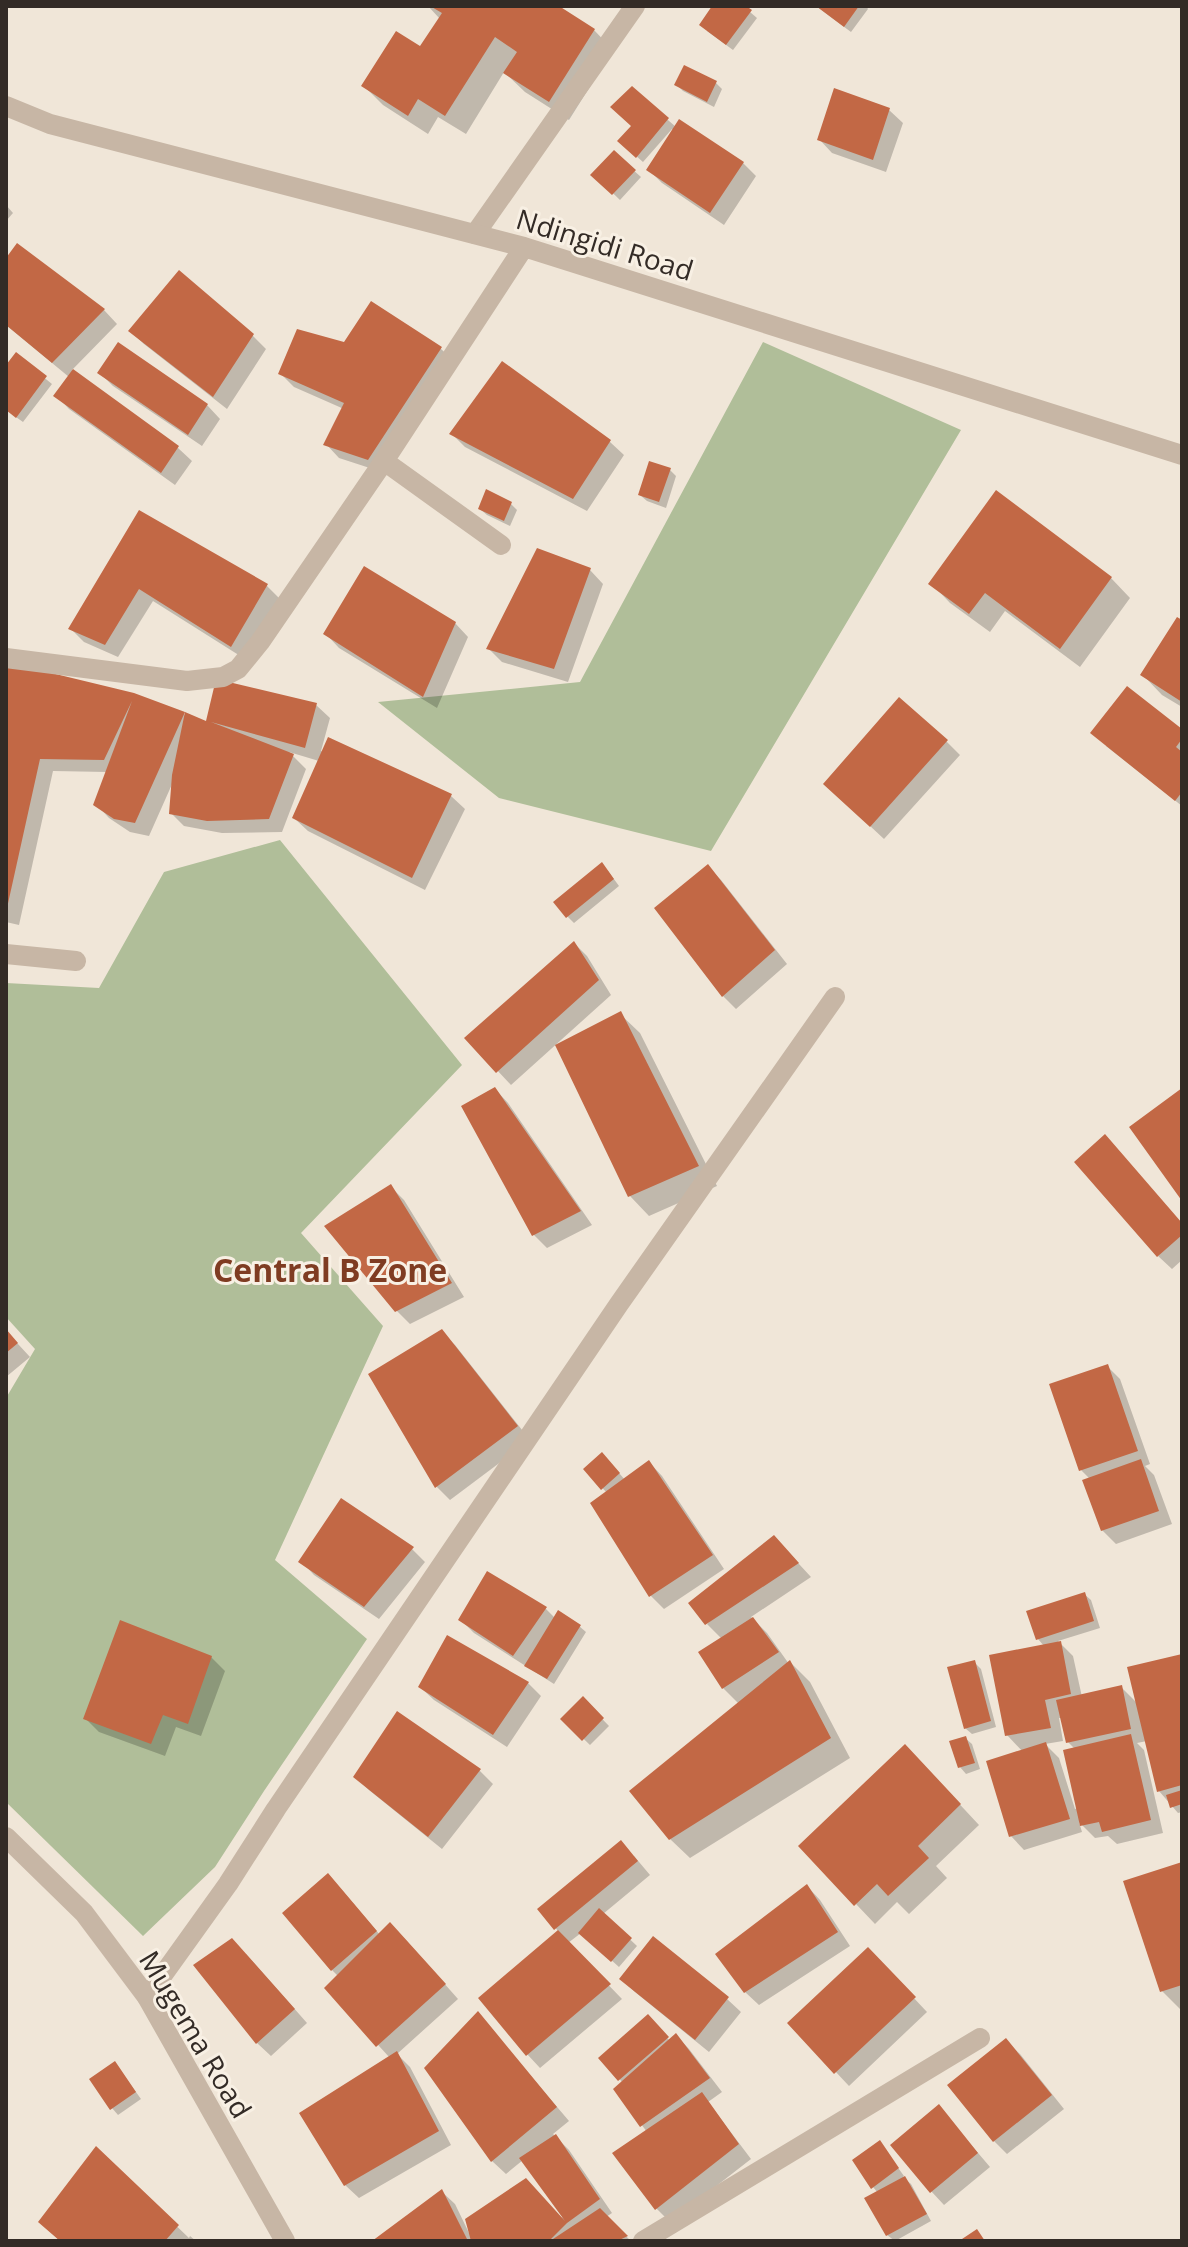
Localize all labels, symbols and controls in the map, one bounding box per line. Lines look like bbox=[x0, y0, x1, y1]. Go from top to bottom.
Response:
street label: Ndingidi Road bbox=[512, 199, 698, 289]
district label: Central B Zone bbox=[213, 1248, 447, 1291]
street label: Mugema Road bbox=[131, 1943, 261, 2125]

